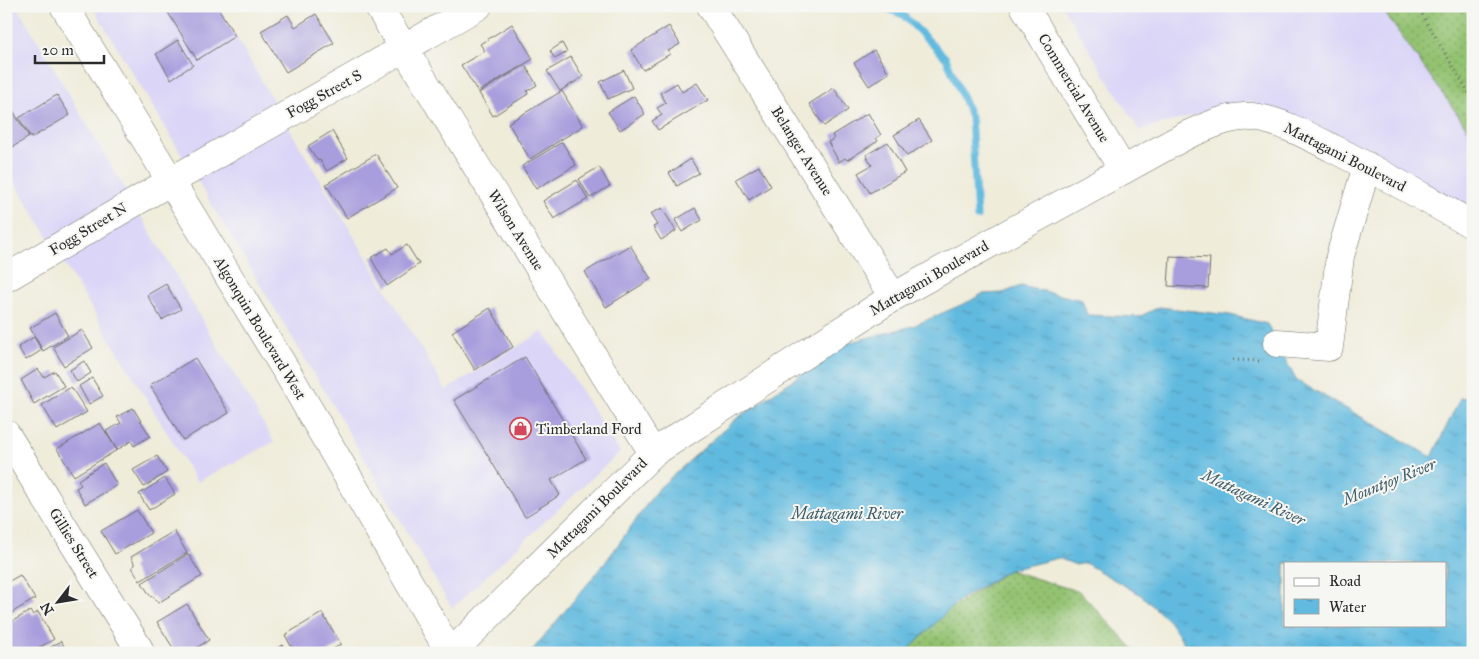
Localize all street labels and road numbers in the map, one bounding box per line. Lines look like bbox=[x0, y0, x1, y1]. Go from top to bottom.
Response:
street label: Commercial Avenue bbox=[1034, 30, 1114, 146]
street label: Fogg Street S bbox=[283, 66, 365, 122]
street label: Belanger Avenue bbox=[767, 103, 837, 199]
street label: Mattagami Boulevard bbox=[1281, 118, 1409, 196]
street label: Wilson Avenue bbox=[484, 186, 548, 274]
street label: Fogg Street N bbox=[46, 199, 130, 259]
street label: Mattagami Boulevard bbox=[866, 236, 992, 319]
street label: Algonquin Boulevard West bbox=[209, 252, 310, 404]
street label: Mattagami Boulevard bbox=[543, 454, 651, 562]
street label: Gillies Street bbox=[45, 505, 103, 582]

